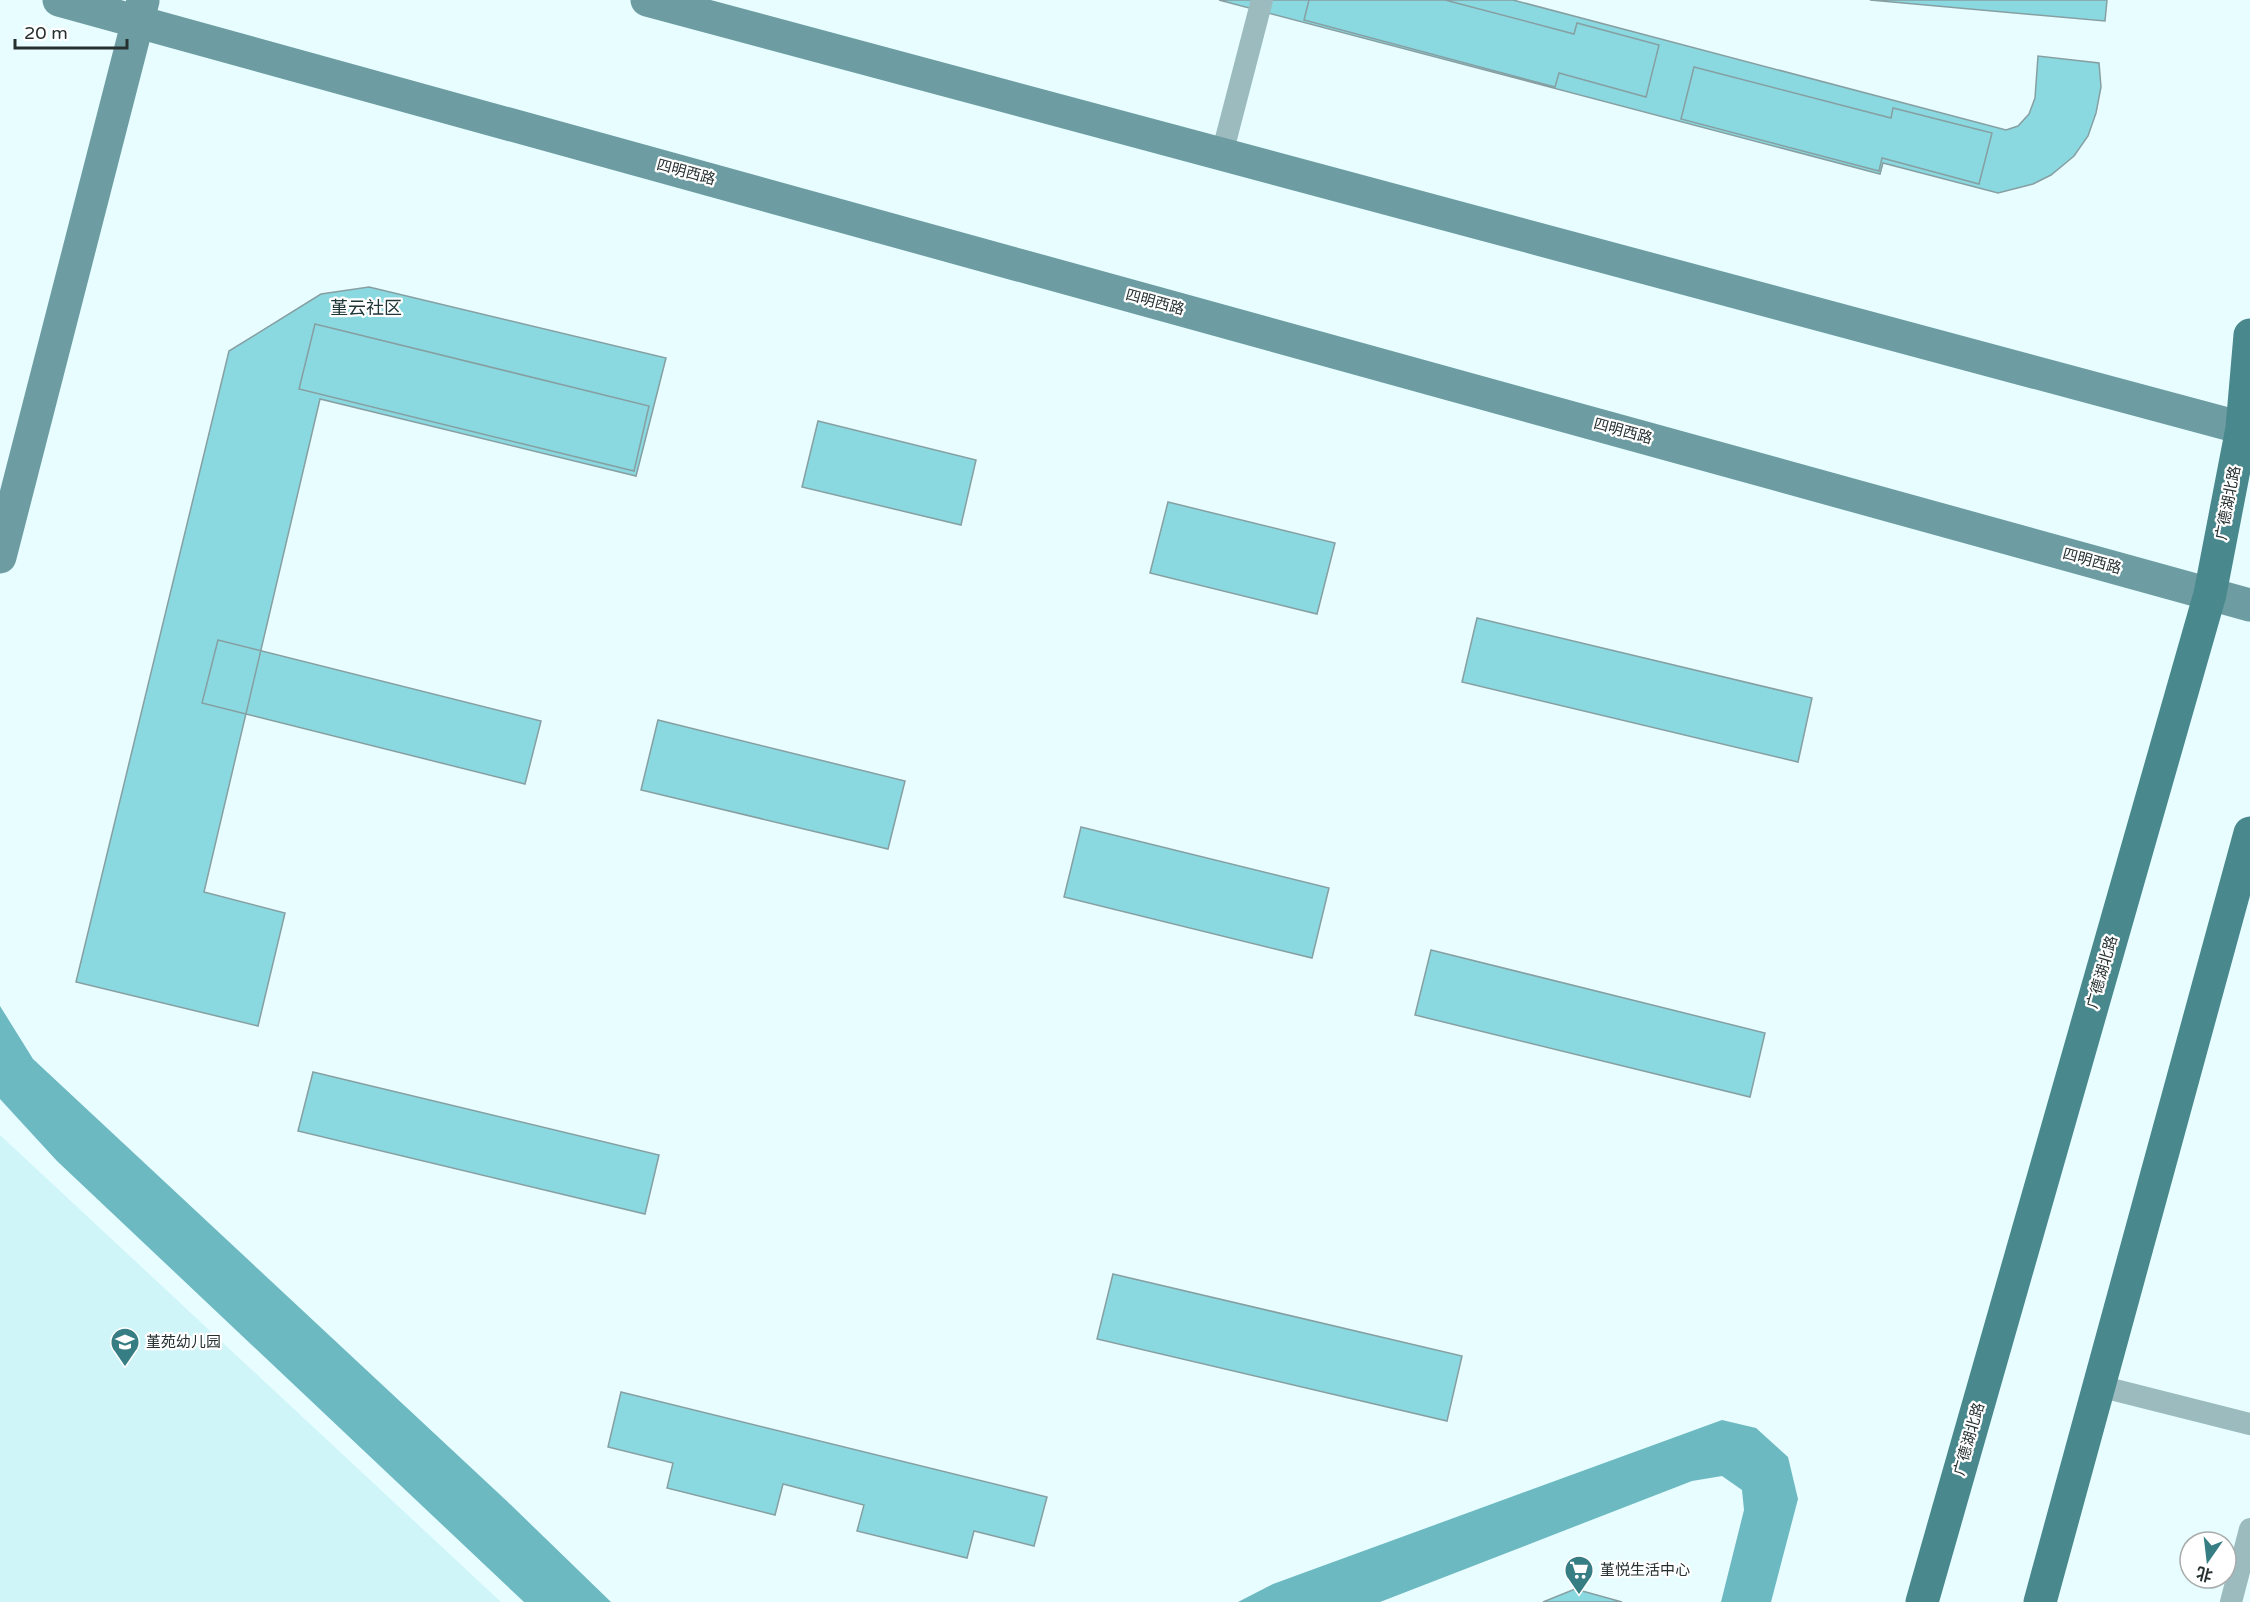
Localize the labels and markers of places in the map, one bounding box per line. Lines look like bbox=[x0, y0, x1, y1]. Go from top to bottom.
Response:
school or university icon: 堇苑幼儿园 bbox=[109, 1326, 141, 1368]
place label: 堇苑幼儿园 bbox=[146, 1333, 221, 1351]
supermarket icon: 堇悦生活中心 bbox=[1563, 1554, 1595, 1596]
place label: 堇悦生活中心 bbox=[1600, 1561, 1690, 1579]

